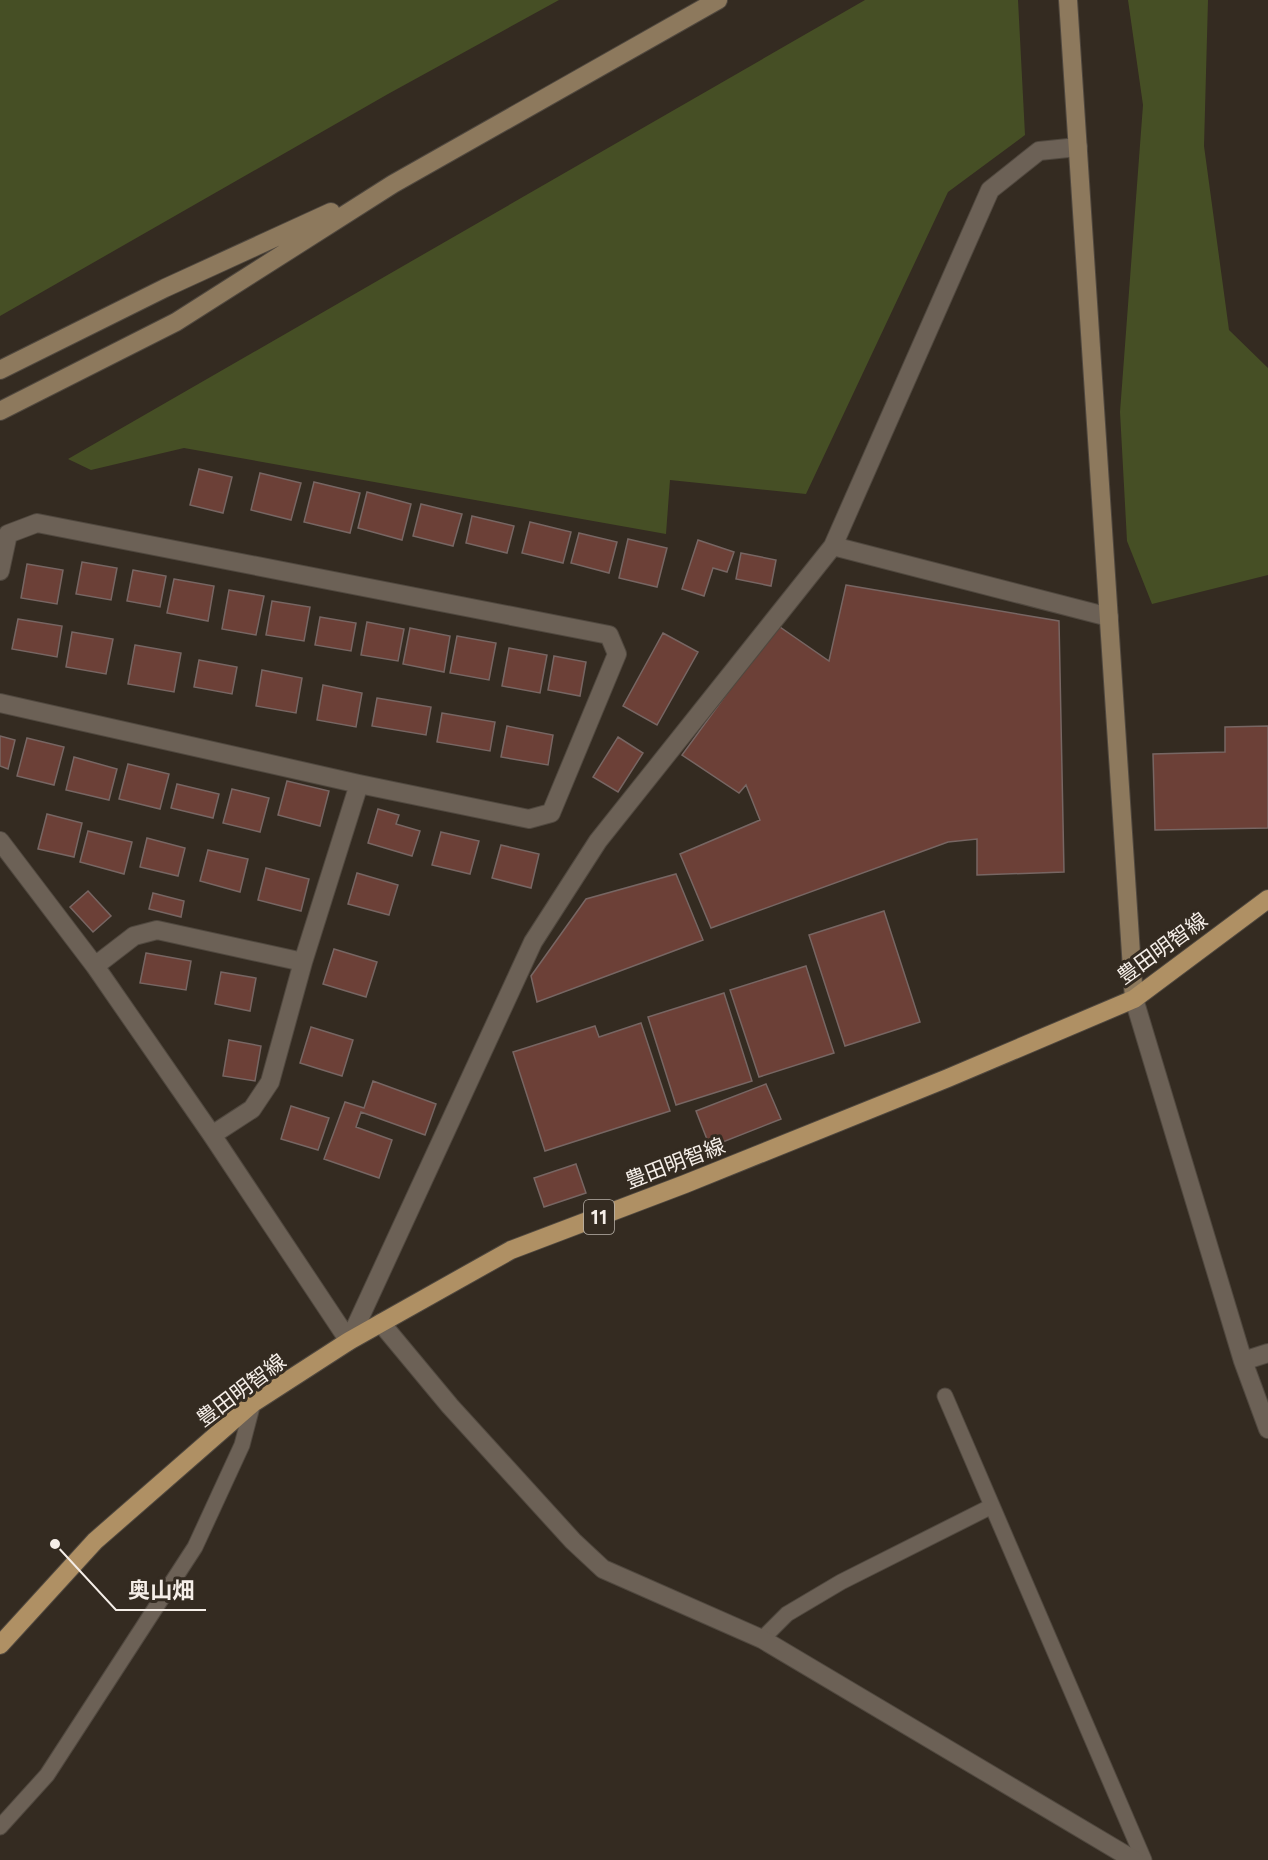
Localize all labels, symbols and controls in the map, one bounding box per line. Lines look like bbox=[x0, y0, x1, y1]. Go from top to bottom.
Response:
street label: 豊田明智線 bbox=[1112, 907, 1212, 989]
street label: 豊田明智線 bbox=[622, 1133, 728, 1193]
road number: 11 bbox=[584, 1200, 614, 1234]
street label: 豊田明智線 bbox=[192, 1348, 290, 1432]
callout: 奥山畑 bbox=[116, 1570, 206, 1610]
text: 奥山畑 bbox=[128, 1577, 194, 1604]

